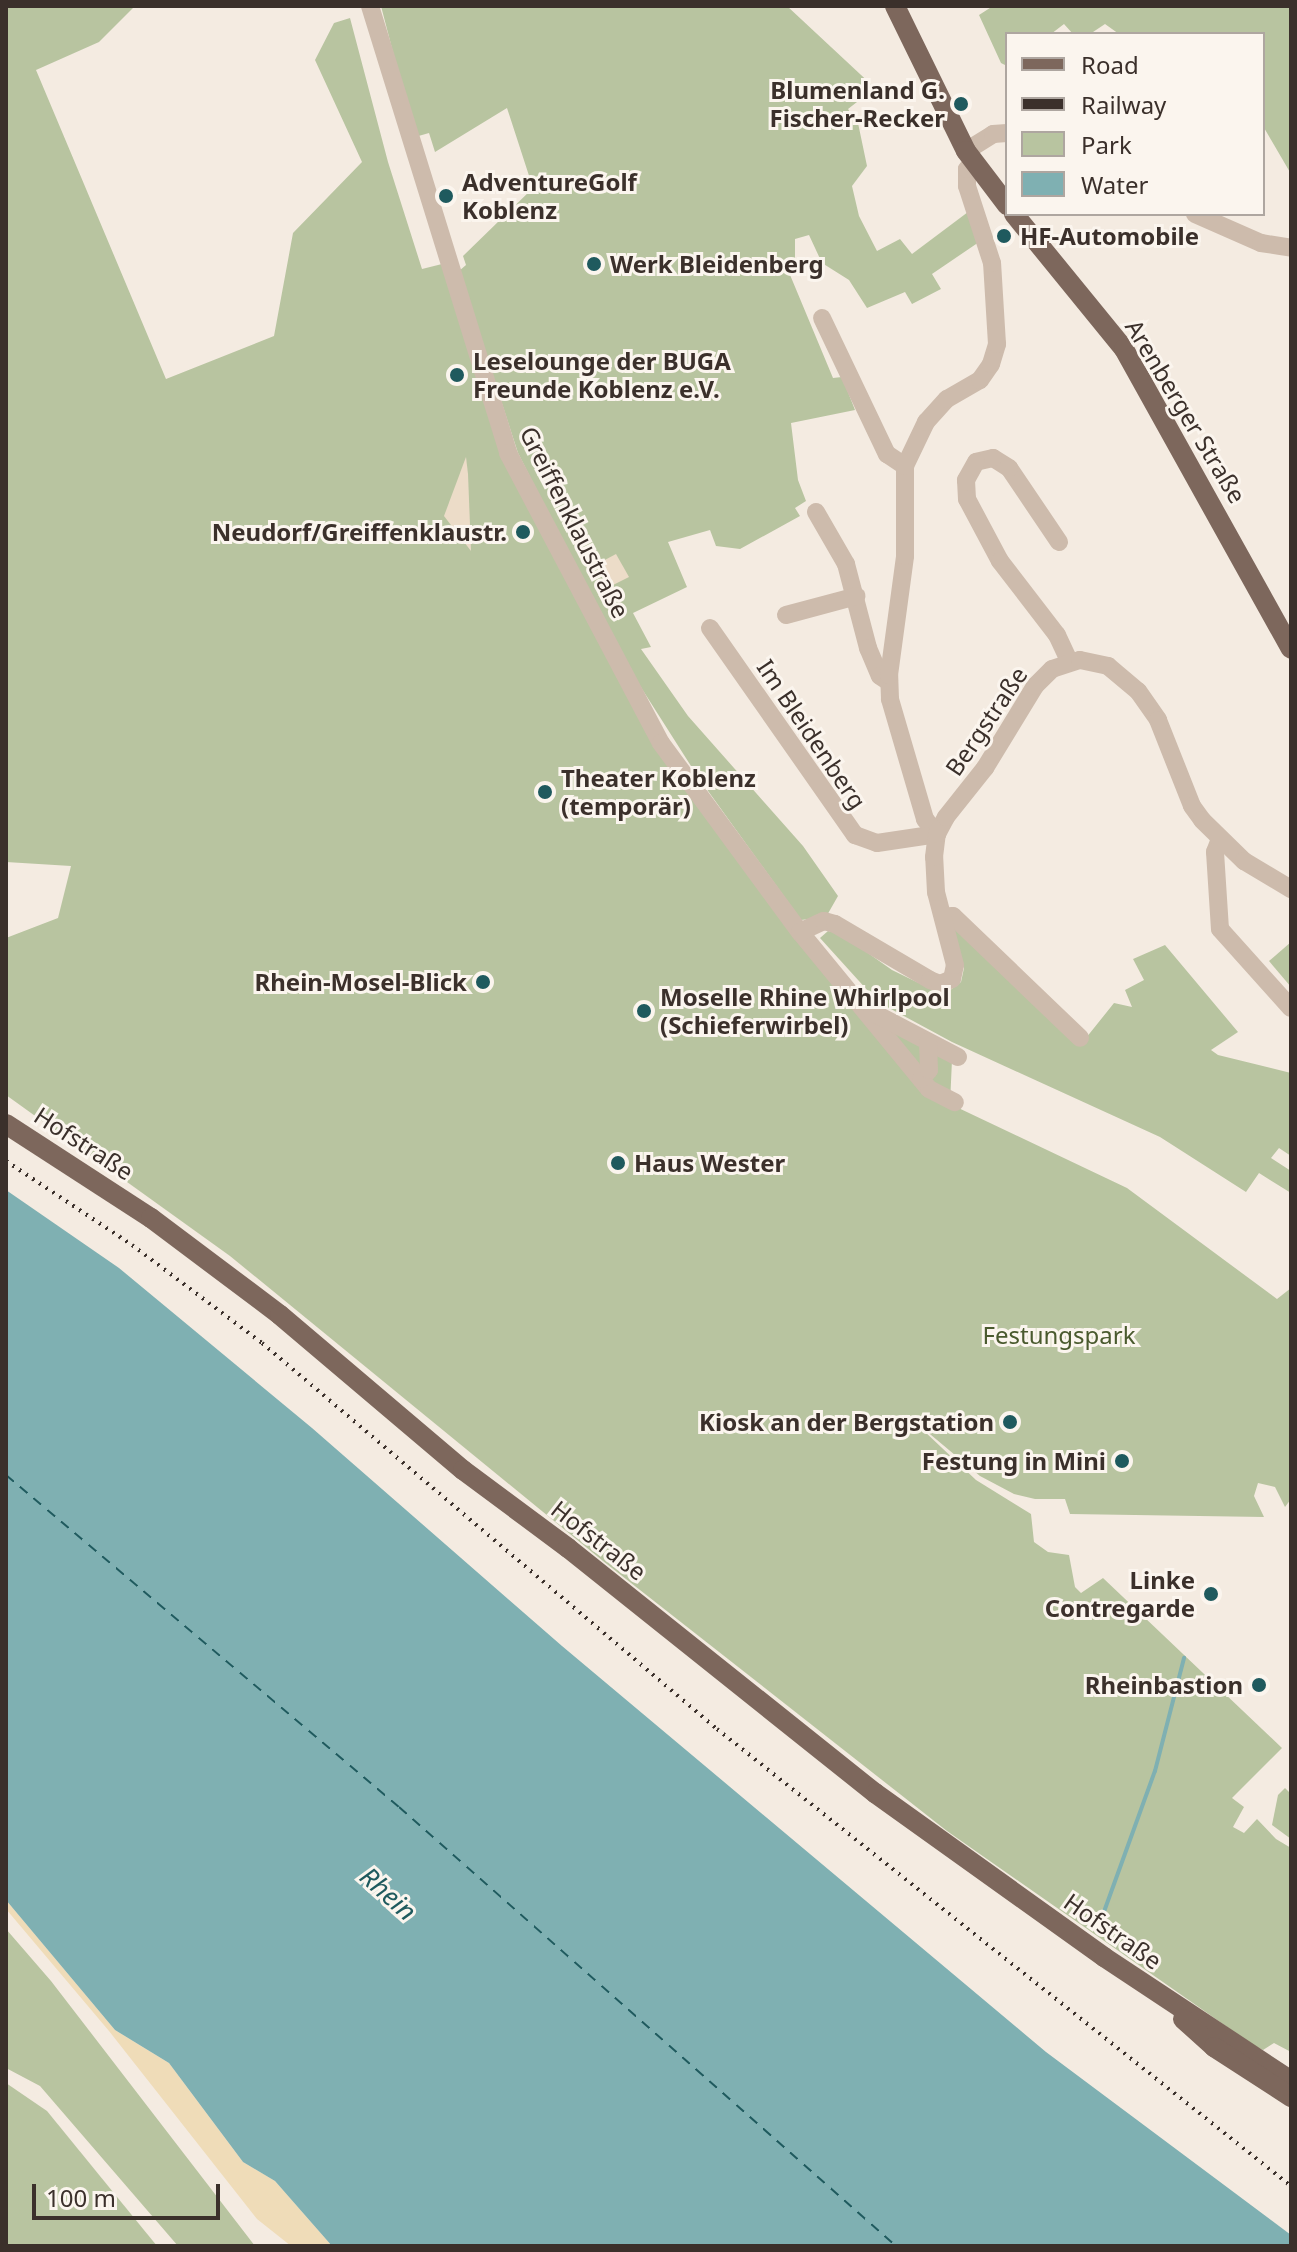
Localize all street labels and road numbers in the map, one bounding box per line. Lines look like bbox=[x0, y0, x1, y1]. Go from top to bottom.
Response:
street label: Arenberger Straße bbox=[1120, 314, 1252, 508]
street label: Greiffenklaustraße bbox=[514, 422, 636, 622]
street label: Im Bleidenberg bbox=[751, 654, 873, 814]
street label: Bergstraße bbox=[939, 661, 1033, 781]
street label: Hofstraße bbox=[29, 1100, 139, 1186]
street label: Hofstraße bbox=[546, 1494, 652, 1586]
street label: Hofstraße bbox=[1059, 1887, 1167, 1975]

